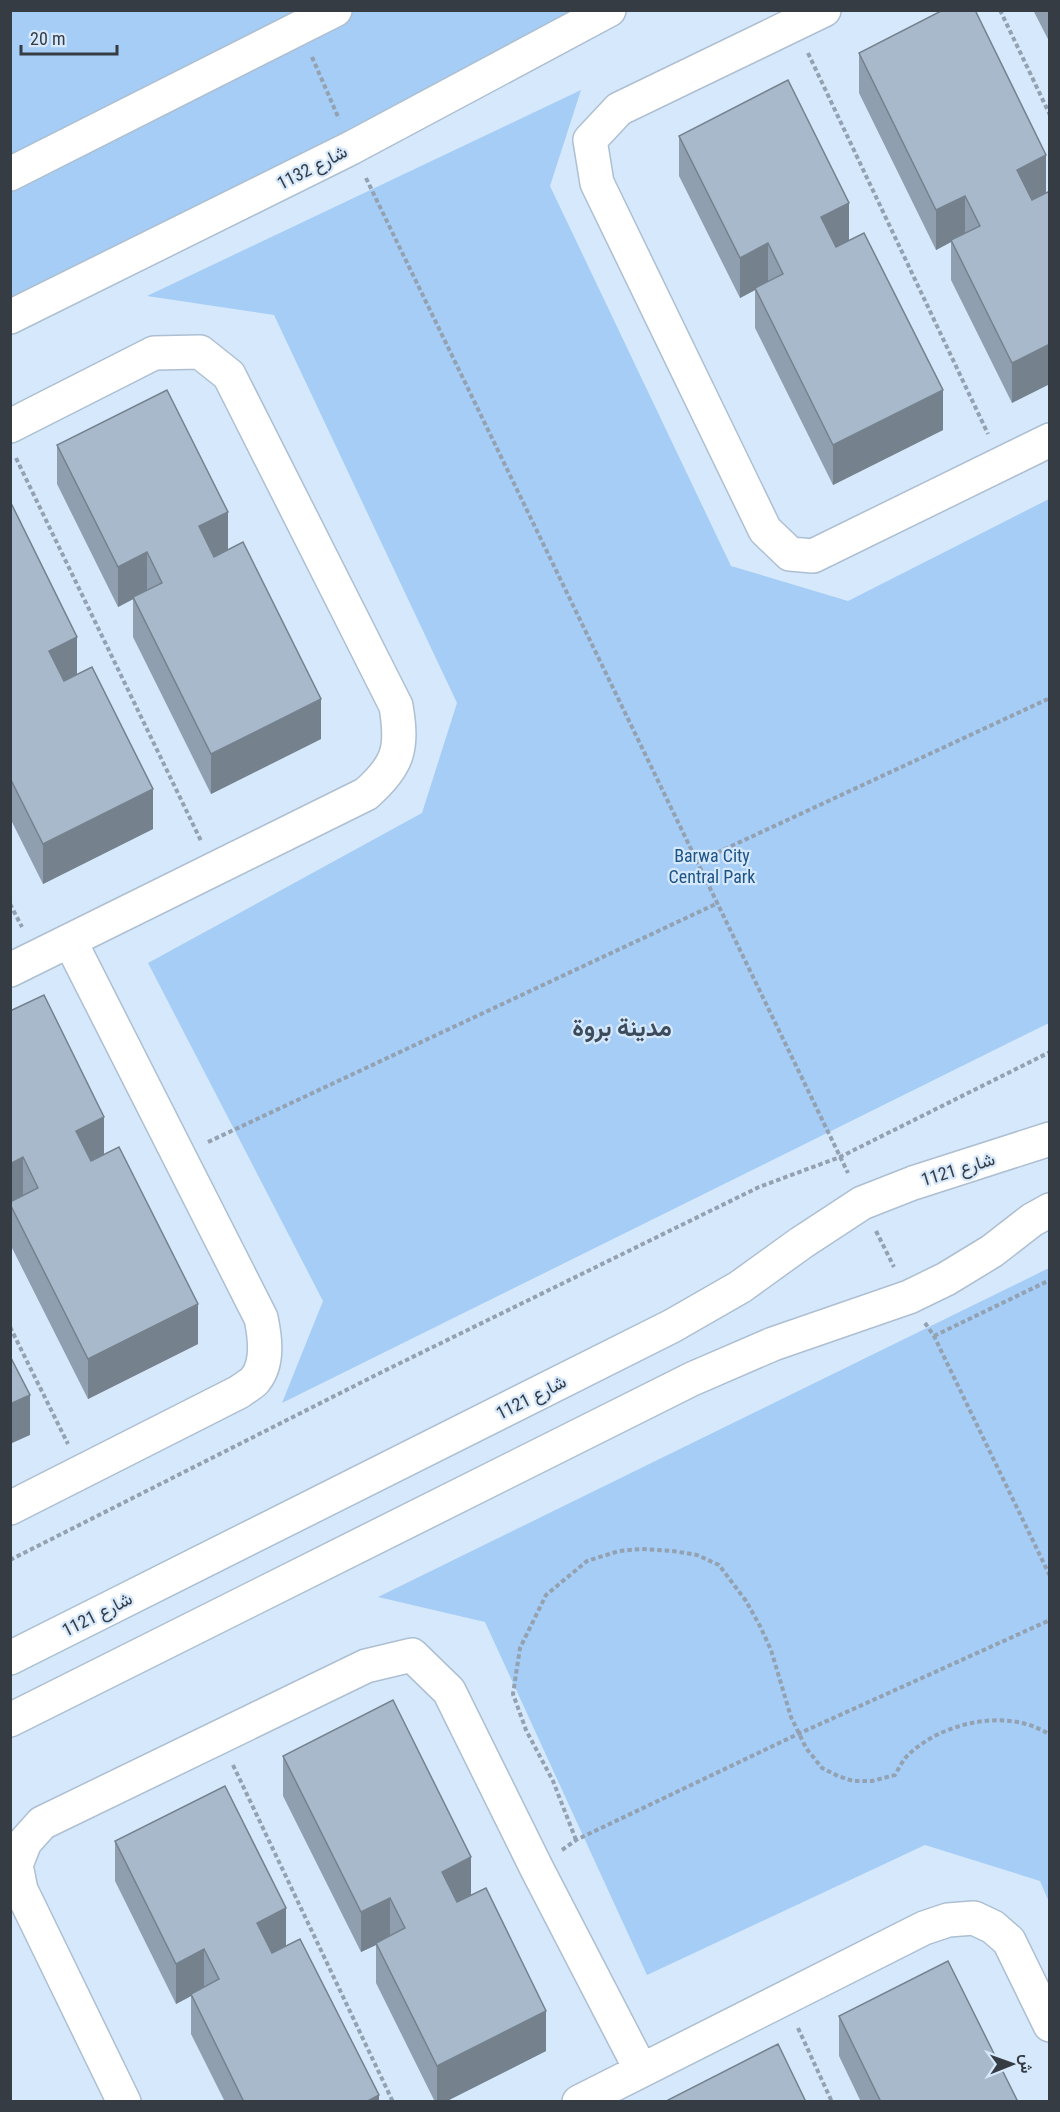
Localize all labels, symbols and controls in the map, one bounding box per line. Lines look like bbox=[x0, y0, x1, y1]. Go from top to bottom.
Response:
scale bar bbox=[21, 18, 117, 56]
text: 20 m bbox=[30, 28, 65, 49]
street label: شارع 1132 bbox=[273, 140, 351, 195]
park label: Barwa City Central Park bbox=[669, 845, 755, 887]
district label: مدينة بروة bbox=[572, 1014, 672, 1043]
street label: شارع 1121 bbox=[919, 1148, 998, 1192]
street label: شارع 1121 bbox=[492, 1370, 570, 1425]
street label: شارع 1121 bbox=[58, 1587, 136, 1642]
north arrow bbox=[982, 2034, 1042, 2094]
text: ش bbox=[1017, 2054, 1036, 2074]

